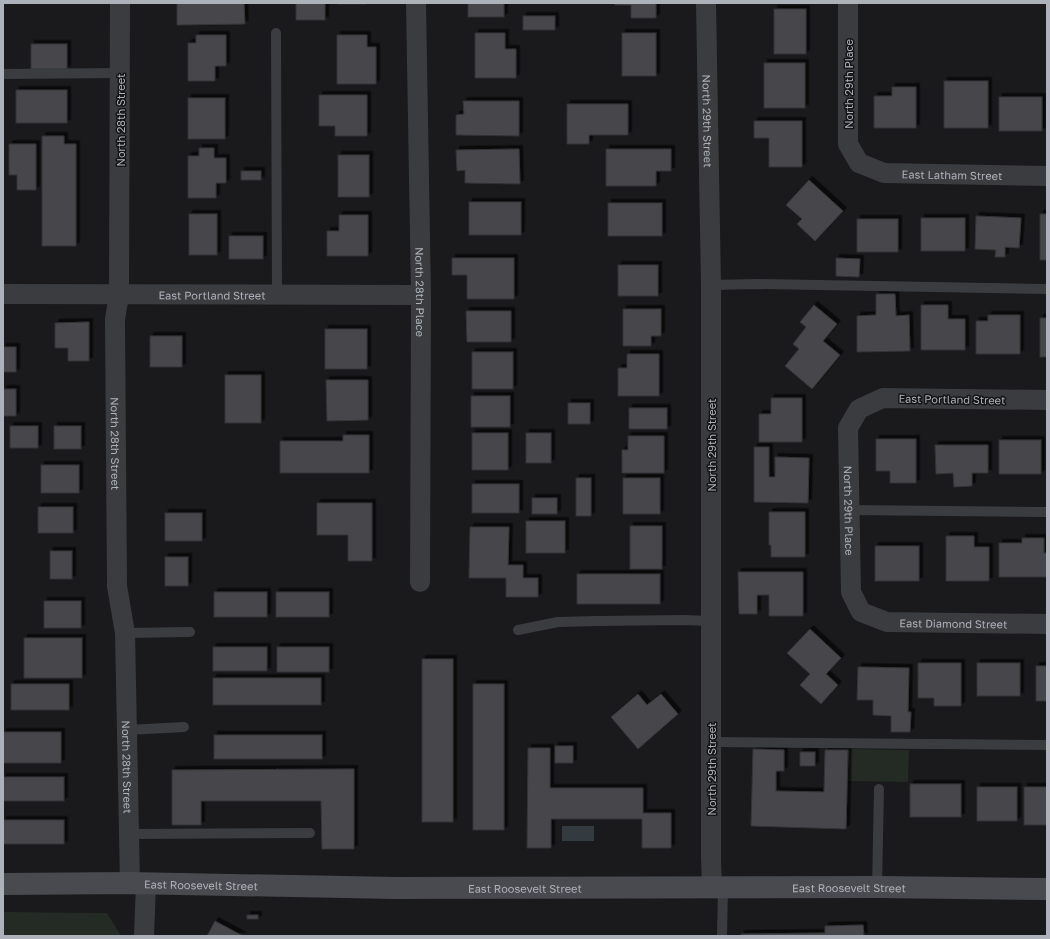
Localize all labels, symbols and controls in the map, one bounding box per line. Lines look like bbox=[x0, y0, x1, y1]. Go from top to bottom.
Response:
street label: North 29th Place bbox=[842, 39, 855, 129]
street label: North 28th Street bbox=[114, 74, 127, 166]
street label: North 29th Street bbox=[701, 74, 715, 168]
street label: East Latham Street bbox=[902, 167, 1003, 182]
street label: North 28th Place bbox=[414, 247, 428, 337]
street label: East Portland Street bbox=[158, 288, 266, 301]
street label: East Portland Street bbox=[898, 392, 1006, 406]
street label: North 28th Street bbox=[109, 397, 123, 490]
street label: North 29th Street bbox=[705, 399, 718, 491]
street label: North 29th Place bbox=[842, 466, 857, 556]
street label: East Diamond Street bbox=[899, 616, 1007, 630]
street label: North 28th Street bbox=[120, 720, 135, 814]
street label: North 29th Street bbox=[705, 723, 718, 815]
street label: East Roosevelt Street bbox=[144, 877, 258, 892]
street label: East Roosevelt Street bbox=[792, 880, 906, 894]
street label: East Roosevelt Street bbox=[468, 881, 582, 894]

